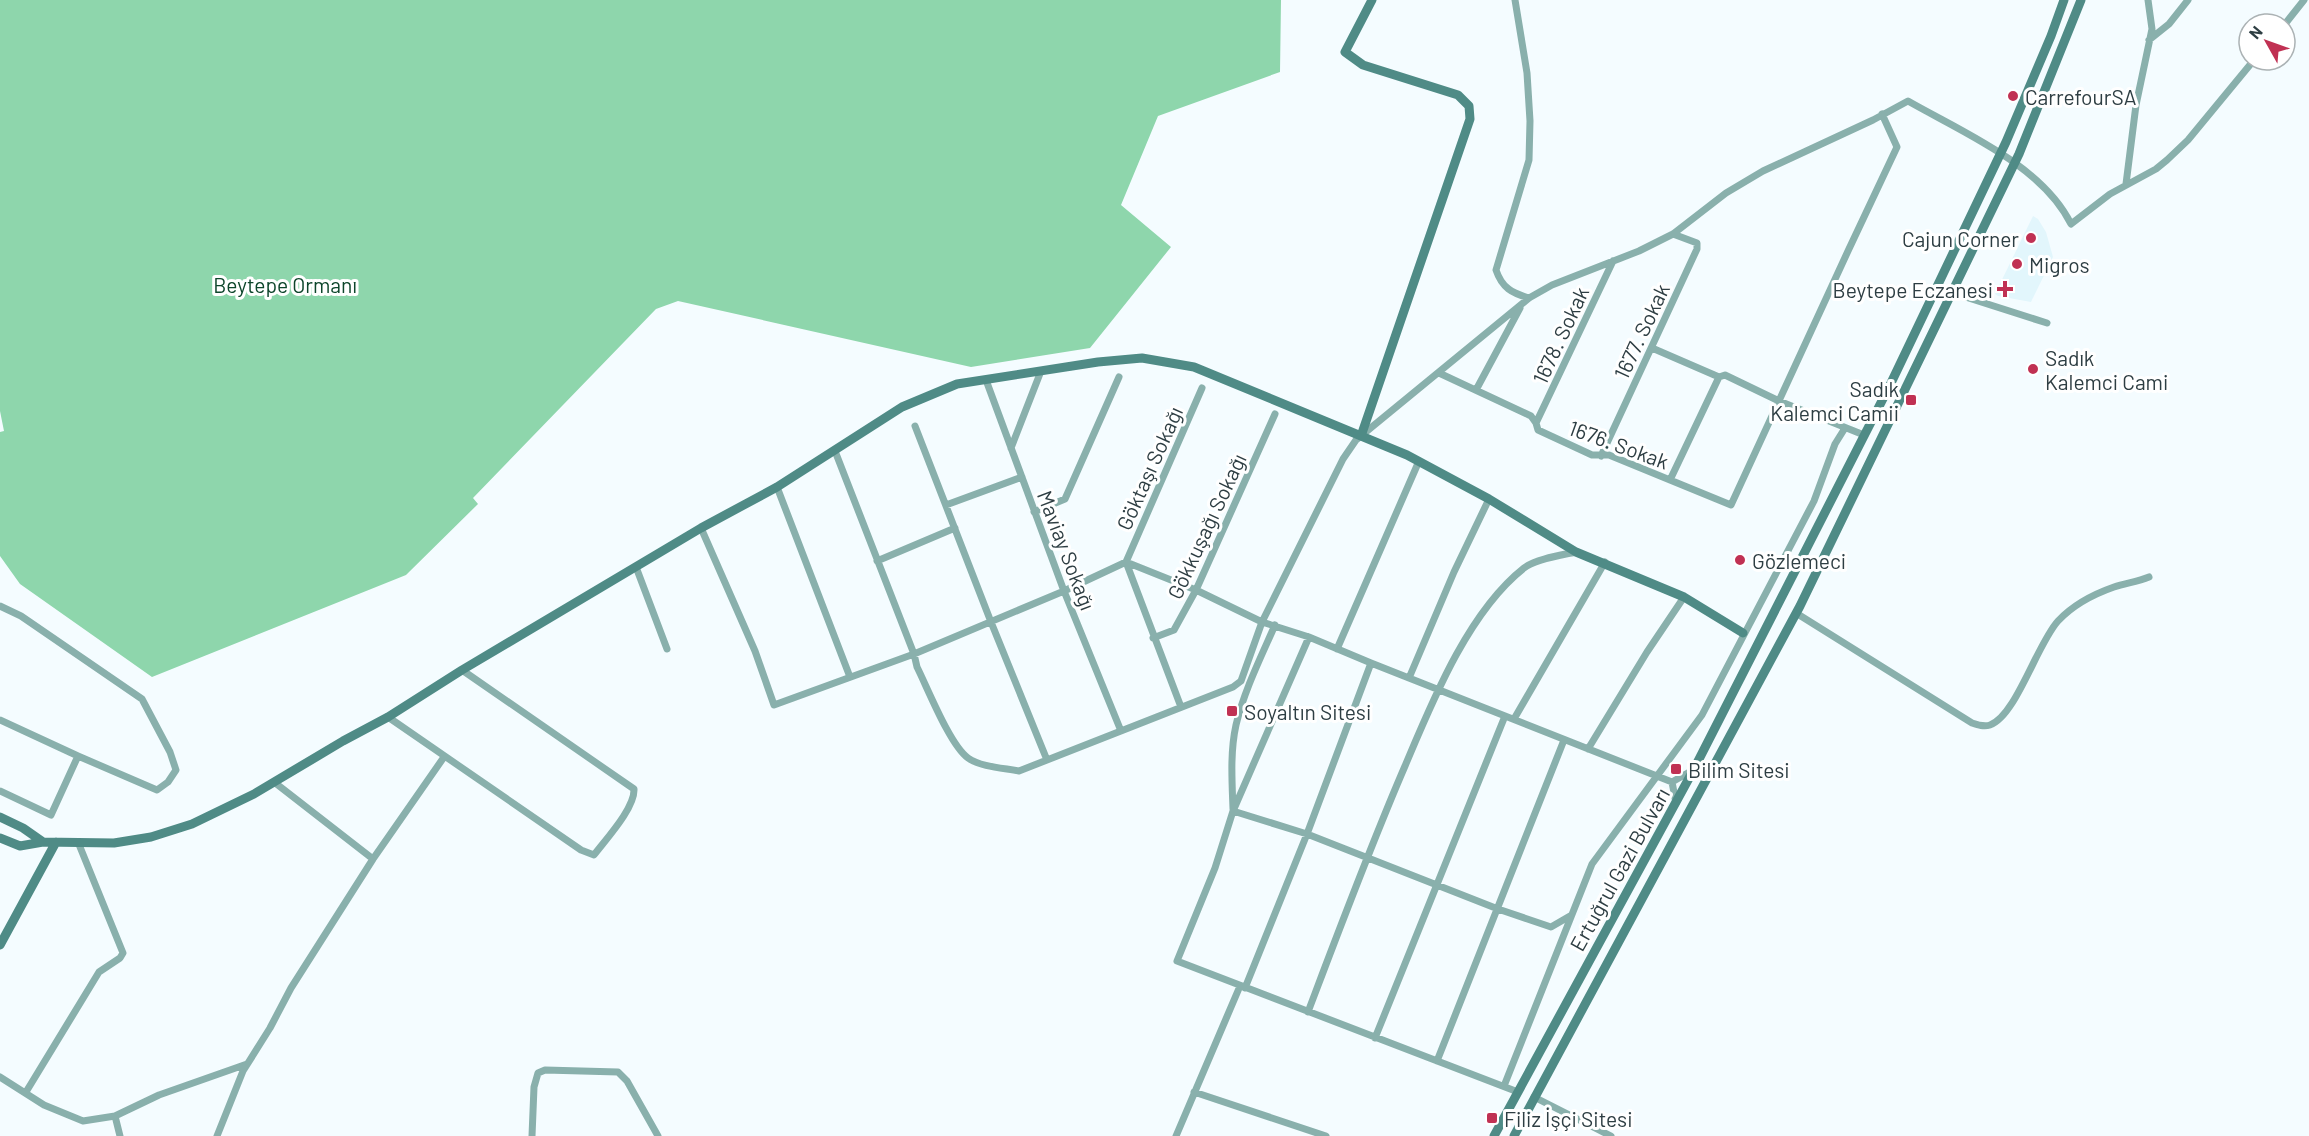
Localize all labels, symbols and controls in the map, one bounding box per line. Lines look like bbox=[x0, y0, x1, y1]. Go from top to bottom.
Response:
north arrow bbox=[2237, 12, 2297, 72]
text: N bbox=[2244, 22, 2266, 42]
place label: CarrefourSA bbox=[2025, 84, 2137, 109]
marker: CarrefourSA bbox=[2006, 89, 2020, 103]
place label: Cajun Corner bbox=[1902, 226, 2019, 251]
marker: Cajun Corner bbox=[2024, 231, 2038, 245]
place label: Migros bbox=[2029, 252, 2090, 277]
marker: Migros bbox=[2010, 257, 2024, 271]
park label: Beytepe Ormanı bbox=[213, 272, 357, 297]
place label: Beytepe Eczanesi bbox=[1832, 277, 1993, 302]
street label: 1677. Sokak bbox=[1608, 279, 1674, 383]
street label: 1678. Sokak bbox=[1527, 282, 1593, 388]
marker: Beytepe Eczanesi bbox=[1998, 282, 2012, 296]
place label: Sadık Kalemci Cami bbox=[2045, 345, 2168, 394]
marker: Sadık Kalemci Cami bbox=[2026, 362, 2040, 376]
place label: Sadık Kalemci Camii bbox=[1770, 376, 1899, 425]
marker: Sadık Kalemci Camii bbox=[1904, 393, 1918, 407]
street label: Göktaşı Sokağı bbox=[1111, 402, 1187, 534]
street label: 1676. Sokak bbox=[1566, 414, 1672, 474]
street label: Gökkuşağı Sokağı bbox=[1161, 449, 1251, 603]
street label: Maviay Sokağı bbox=[1033, 487, 1101, 613]
place label: Gözlemeci bbox=[1752, 548, 1846, 573]
marker: Gözlemeci bbox=[1733, 553, 1747, 567]
place label: Soyaltın Sitesi bbox=[1244, 699, 1371, 724]
marker: Soyaltın Sitesi bbox=[1225, 704, 1239, 718]
place label: Bilim Sitesi bbox=[1688, 757, 1790, 782]
marker: Bilim Sitesi bbox=[1669, 762, 1683, 776]
street label: Ertuğrul Gazi Bulvarı bbox=[1564, 783, 1674, 955]
place label: Filiz İşçi Sitesi bbox=[1504, 1106, 1633, 1131]
marker: Filiz İşçi Sitesi bbox=[1485, 1111, 1499, 1125]

